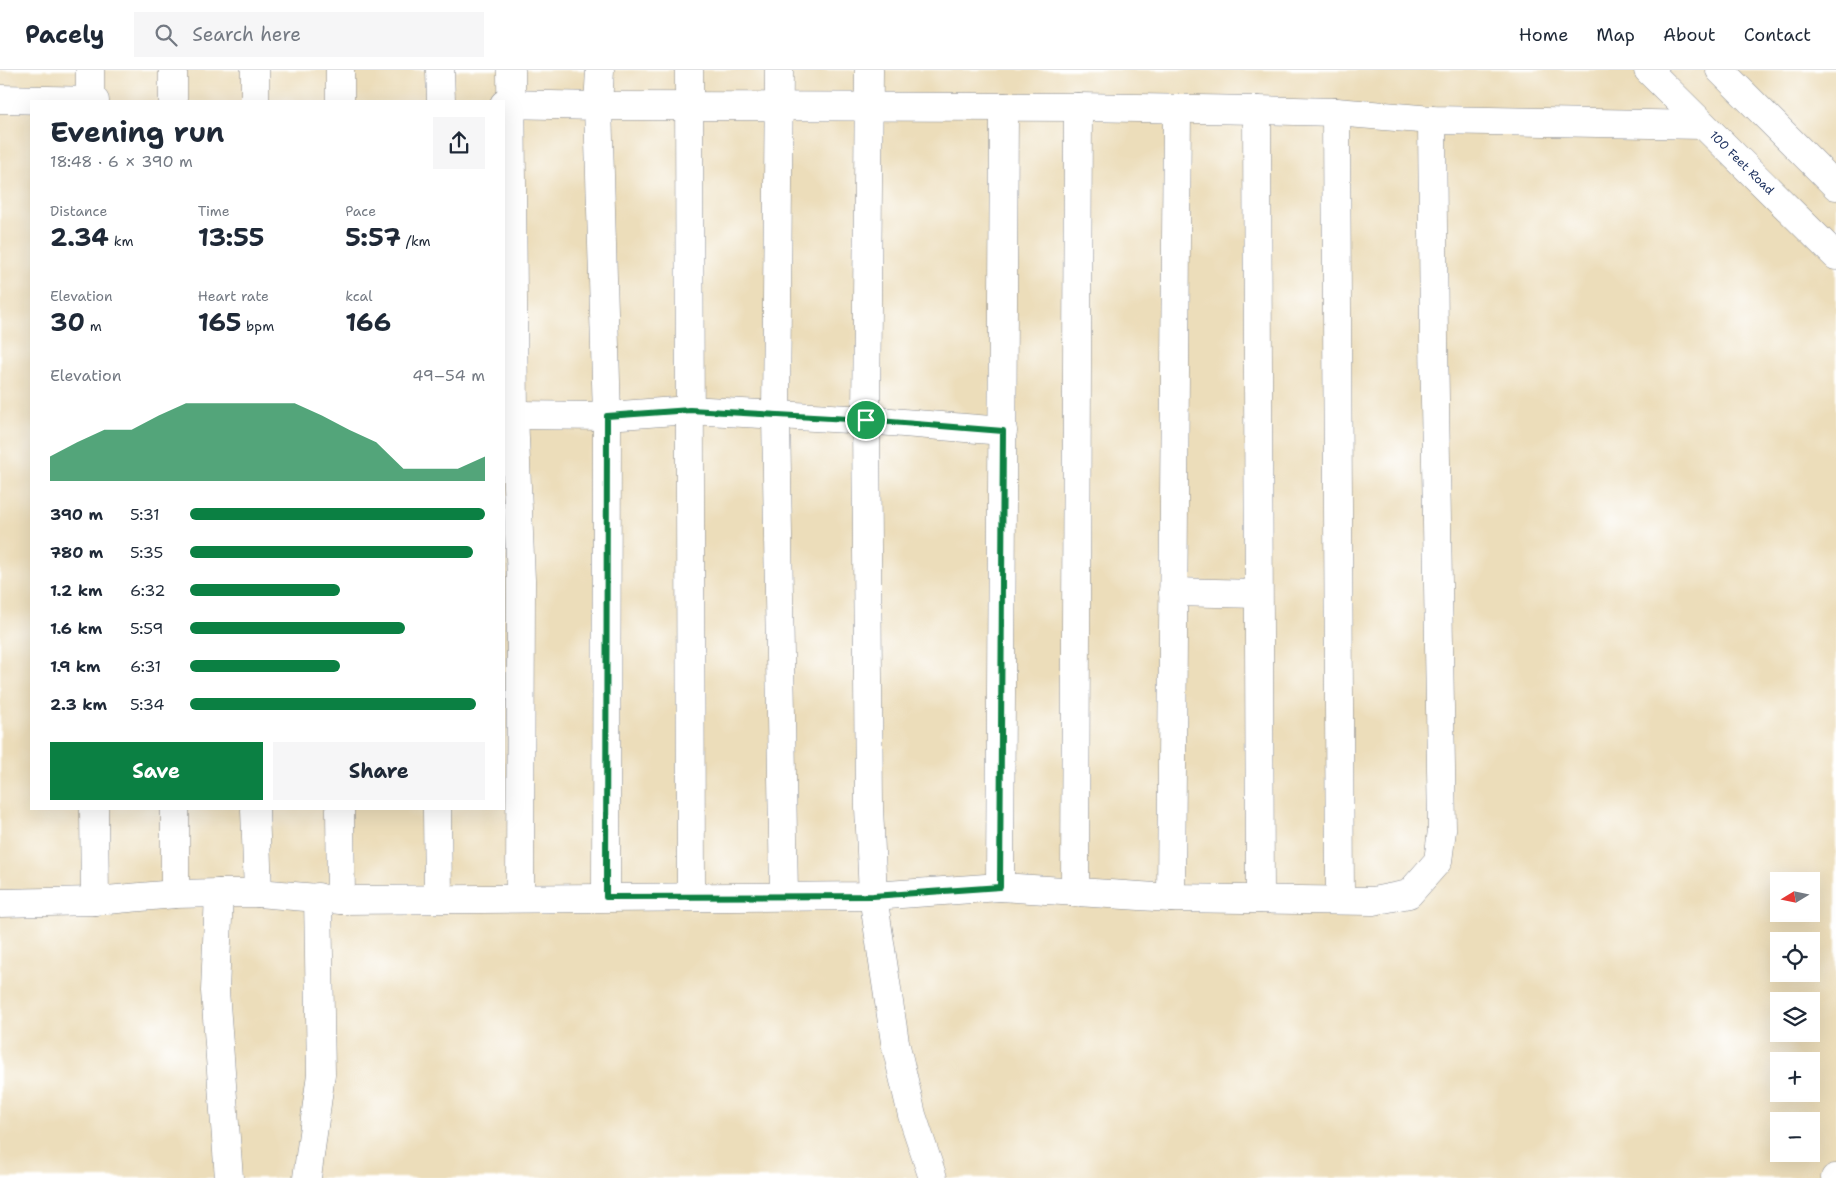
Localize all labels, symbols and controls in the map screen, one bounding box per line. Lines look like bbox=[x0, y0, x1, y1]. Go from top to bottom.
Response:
search box bbox=[134, 12, 484, 57]
text: Pacely bbox=[25, 19, 104, 51]
icon: search bbox=[152, 21, 180, 49]
text: Search here bbox=[192, 22, 301, 47]
text: Home bbox=[1519, 23, 1568, 47]
text: Map bbox=[1596, 23, 1635, 47]
text: About bbox=[1663, 23, 1716, 47]
text: Contact bbox=[1744, 23, 1811, 47]
text: Evening run bbox=[50, 113, 225, 151]
button: share bbox=[433, 117, 485, 169]
street label: 100 Feet Road bbox=[1706, 127, 1778, 199]
text: 18:48 · 6 × 390 m bbox=[50, 151, 193, 172]
text: Distance bbox=[50, 202, 107, 220]
text: Time bbox=[198, 202, 230, 220]
text: Pace bbox=[345, 202, 376, 220]
text: 2.34 bbox=[50, 220, 109, 254]
text: 13:55 bbox=[198, 220, 264, 254]
text: 5:57 bbox=[345, 220, 401, 254]
text: km bbox=[109, 232, 133, 250]
text: /km bbox=[401, 232, 431, 250]
text: Elevation bbox=[50, 287, 113, 305]
text: Heart rate bbox=[198, 287, 269, 305]
text: kcal bbox=[345, 287, 373, 305]
text: 30 bbox=[50, 305, 85, 339]
text: 165 bbox=[198, 305, 241, 339]
text: 166 bbox=[345, 305, 391, 339]
text: m bbox=[85, 317, 102, 335]
text: bpm bbox=[241, 317, 274, 335]
text: Elevation bbox=[50, 365, 122, 386]
text: 49–54 m bbox=[412, 365, 485, 386]
pin bbox=[845, 399, 887, 441]
icon: arrive bbox=[852, 406, 880, 434]
text: 390 m bbox=[50, 504, 103, 525]
text: 5:31 bbox=[130, 504, 160, 525]
text: 780 m bbox=[50, 542, 103, 563]
text: 5:35 bbox=[130, 542, 163, 563]
text: 1.2 km bbox=[50, 580, 103, 601]
text: 6:32 bbox=[130, 580, 166, 601]
text: 1.6 km bbox=[50, 618, 102, 639]
text: 5:59 bbox=[130, 618, 164, 639]
text: 1.9 km bbox=[50, 656, 101, 677]
text: 6:31 bbox=[130, 656, 161, 677]
text: 2.3 km bbox=[50, 694, 107, 715]
text: 5:34 bbox=[130, 694, 165, 715]
button: Save bbox=[50, 742, 263, 800]
button: Share bbox=[273, 742, 485, 800]
north arrow bbox=[1770, 872, 1820, 922]
map controls bbox=[1770, 872, 1820, 1162]
button: locate bbox=[1770, 932, 1820, 982]
button: layers bbox=[1770, 992, 1820, 1042]
button: + bbox=[1770, 1052, 1820, 1102]
button: − bbox=[1770, 1112, 1820, 1162]

